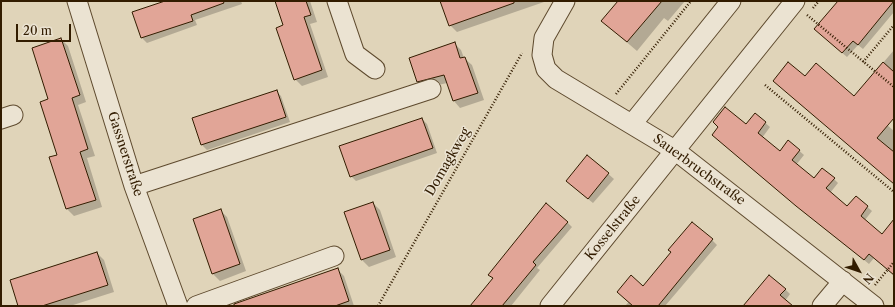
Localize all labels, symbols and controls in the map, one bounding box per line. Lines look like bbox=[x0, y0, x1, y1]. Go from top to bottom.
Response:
scale bar bbox=[18, 16, 73, 42]
text: 20 m bbox=[23, 23, 52, 38]
street label: Gassnerstraße bbox=[104, 110, 146, 198]
street label: Domagkweg bbox=[422, 125, 474, 199]
street label: Sauerbruchstraße bbox=[650, 131, 748, 209]
street label: Kosselstraße bbox=[582, 192, 644, 264]
north arrow bbox=[839, 251, 879, 291]
text: N bbox=[860, 271, 877, 287]

